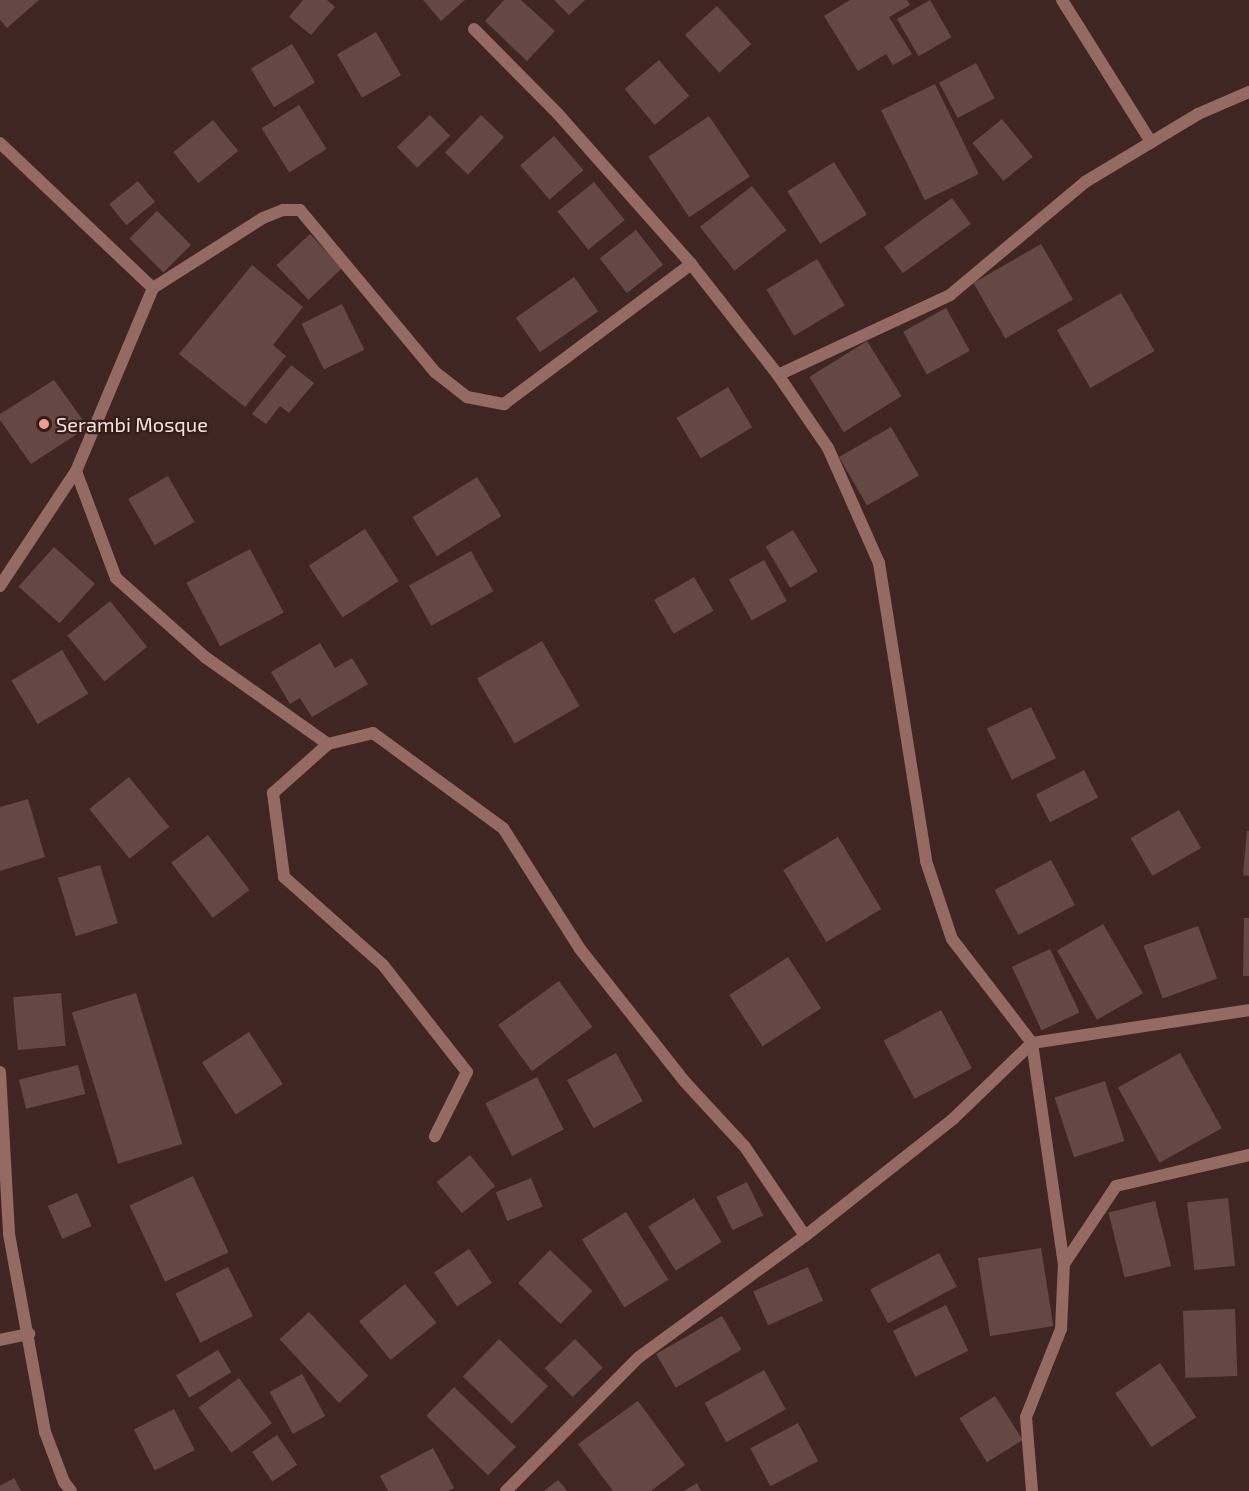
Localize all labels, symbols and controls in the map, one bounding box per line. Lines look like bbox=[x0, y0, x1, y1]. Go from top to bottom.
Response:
place label: Serambi Mosque bbox=[56, 412, 208, 436]
marker: Serambi Mosque bbox=[37, 417, 51, 431]

